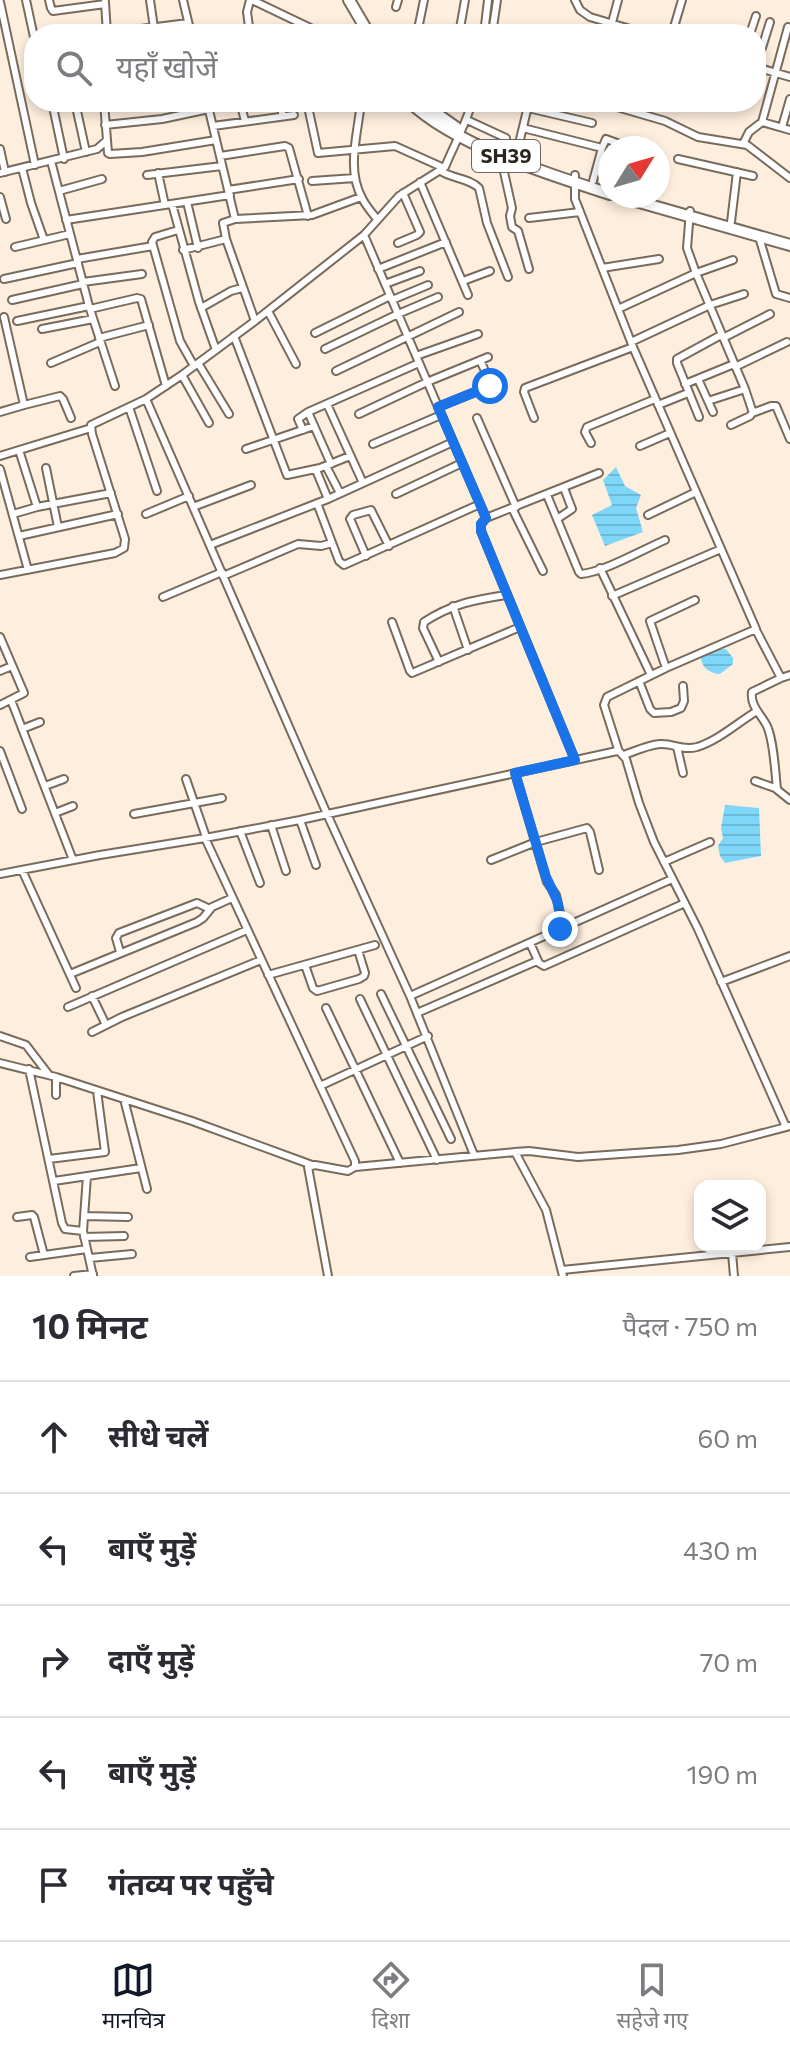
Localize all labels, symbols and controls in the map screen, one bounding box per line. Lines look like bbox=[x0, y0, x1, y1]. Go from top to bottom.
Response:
search box bbox=[24, 24, 766, 112]
icon: search bbox=[52, 46, 96, 90]
text: यहाँ खोजें bbox=[116, 47, 217, 84]
north arrow bbox=[598, 136, 670, 208]
road number: SH39 bbox=[472, 140, 540, 172]
route start bbox=[472, 368, 508, 404]
route end bbox=[542, 911, 578, 947]
map controls bbox=[694, 1180, 766, 1252]
button: layers bbox=[694, 1180, 766, 1252]
text: 10 मिनट bbox=[32, 1304, 148, 1346]
text: पैदल · 750 m bbox=[622, 1310, 758, 1341]
icon: ahead bbox=[32, 1415, 76, 1459]
text: सीधे चलें bbox=[108, 1416, 208, 1453]
text: 60 m bbox=[698, 1422, 758, 1453]
icon: left bbox=[32, 1527, 76, 1571]
text: बाएँ मुड़ें bbox=[108, 1528, 196, 1565]
text: 430 m bbox=[683, 1534, 758, 1565]
icon: right bbox=[32, 1639, 76, 1683]
text: दाएँ मुड़ें bbox=[108, 1640, 194, 1677]
text: 70 m bbox=[700, 1646, 758, 1677]
icon: left bbox=[32, 1751, 76, 1795]
text: बाएँ मुड़ें bbox=[108, 1752, 196, 1789]
text: 190 m bbox=[686, 1758, 758, 1789]
icon: arrive bbox=[32, 1863, 76, 1907]
text: गंतव्य पर पहुँचे bbox=[108, 1864, 274, 1901]
tab: मानचित्र bbox=[102, 1958, 165, 2037]
tab: दिशा bbox=[369, 1958, 413, 2037]
tab: सहेजे गए bbox=[616, 1958, 688, 2037]

